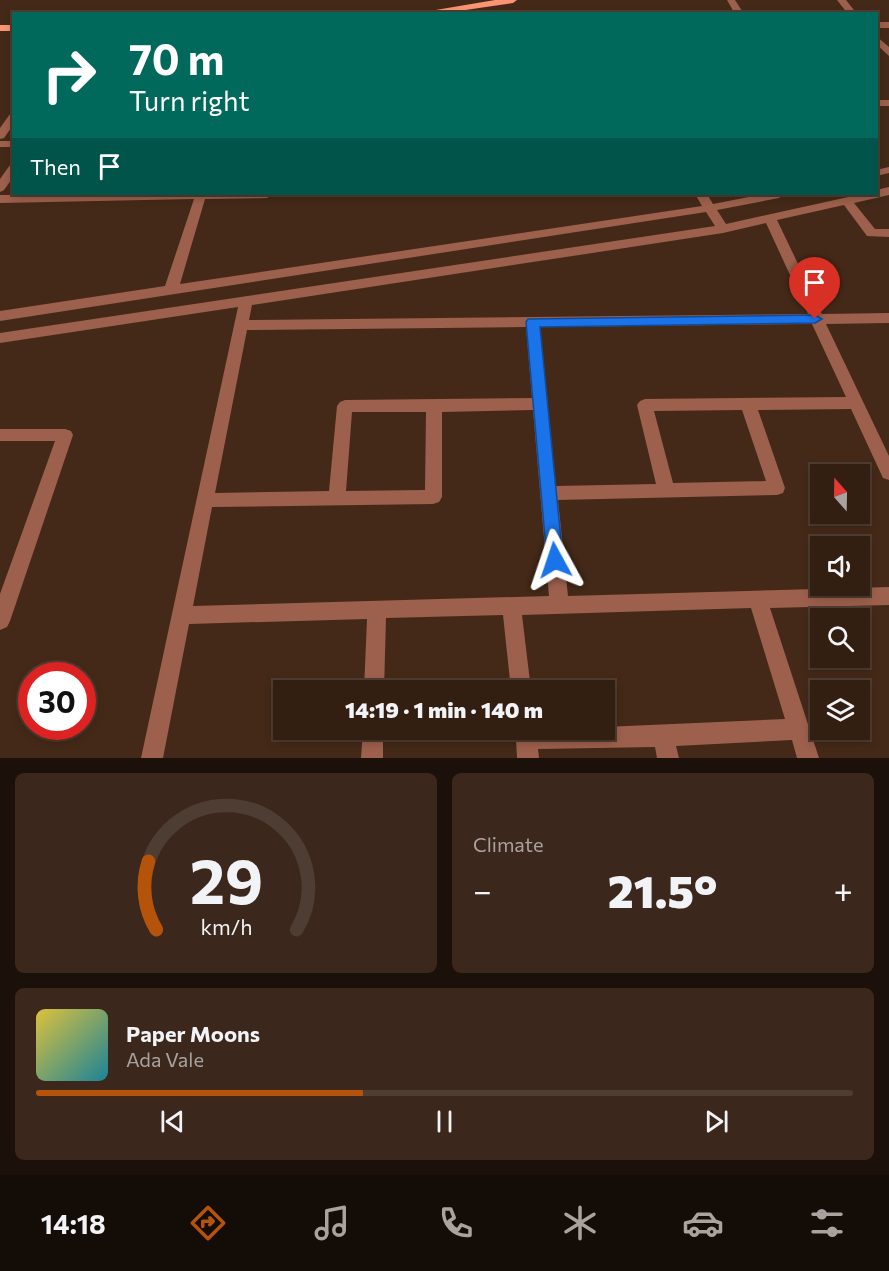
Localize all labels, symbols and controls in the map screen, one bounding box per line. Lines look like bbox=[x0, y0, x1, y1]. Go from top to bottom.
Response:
text: 70 m bbox=[129, 32, 224, 84]
icon: right bbox=[30, 36, 108, 114]
text: Turn right bbox=[129, 84, 249, 117]
icon: arrive bbox=[93, 150, 126, 183]
text: Then bbox=[30, 153, 81, 180]
pin bbox=[789, 257, 840, 319]
icon: arrive bbox=[798, 266, 831, 299]
north arrow bbox=[810, 464, 870, 524]
map controls bbox=[810, 464, 870, 740]
position arrow bbox=[523, 528, 587, 592]
button: sound bbox=[810, 536, 870, 596]
button: search bbox=[810, 608, 870, 668]
speed limit sign: 30 bbox=[18, 662, 96, 740]
button: layers bbox=[810, 680, 870, 740]
text: 14:19 · 1 min · 140 m bbox=[345, 696, 543, 723]
text: Climate bbox=[473, 832, 543, 856]
text: 29 bbox=[189, 841, 263, 917]
text: 21.5° bbox=[608, 862, 718, 917]
text: − bbox=[473, 869, 492, 910]
text: + bbox=[834, 869, 853, 910]
text: km/h bbox=[200, 913, 252, 939]
text: Paper Moons bbox=[126, 1020, 260, 1047]
text: Ada Vale bbox=[126, 1047, 204, 1071]
icon: previous bbox=[156, 1105, 189, 1138]
icon: pause bbox=[428, 1105, 461, 1138]
icon: next bbox=[700, 1105, 733, 1138]
icon: directions bbox=[187, 1202, 229, 1244]
icon: music bbox=[311, 1202, 353, 1244]
icon: phone bbox=[435, 1202, 477, 1244]
icon: climate bbox=[559, 1202, 601, 1244]
icon: car bbox=[682, 1202, 724, 1244]
icon: filters bbox=[806, 1202, 848, 1244]
text: 14:18 bbox=[41, 1207, 106, 1240]

